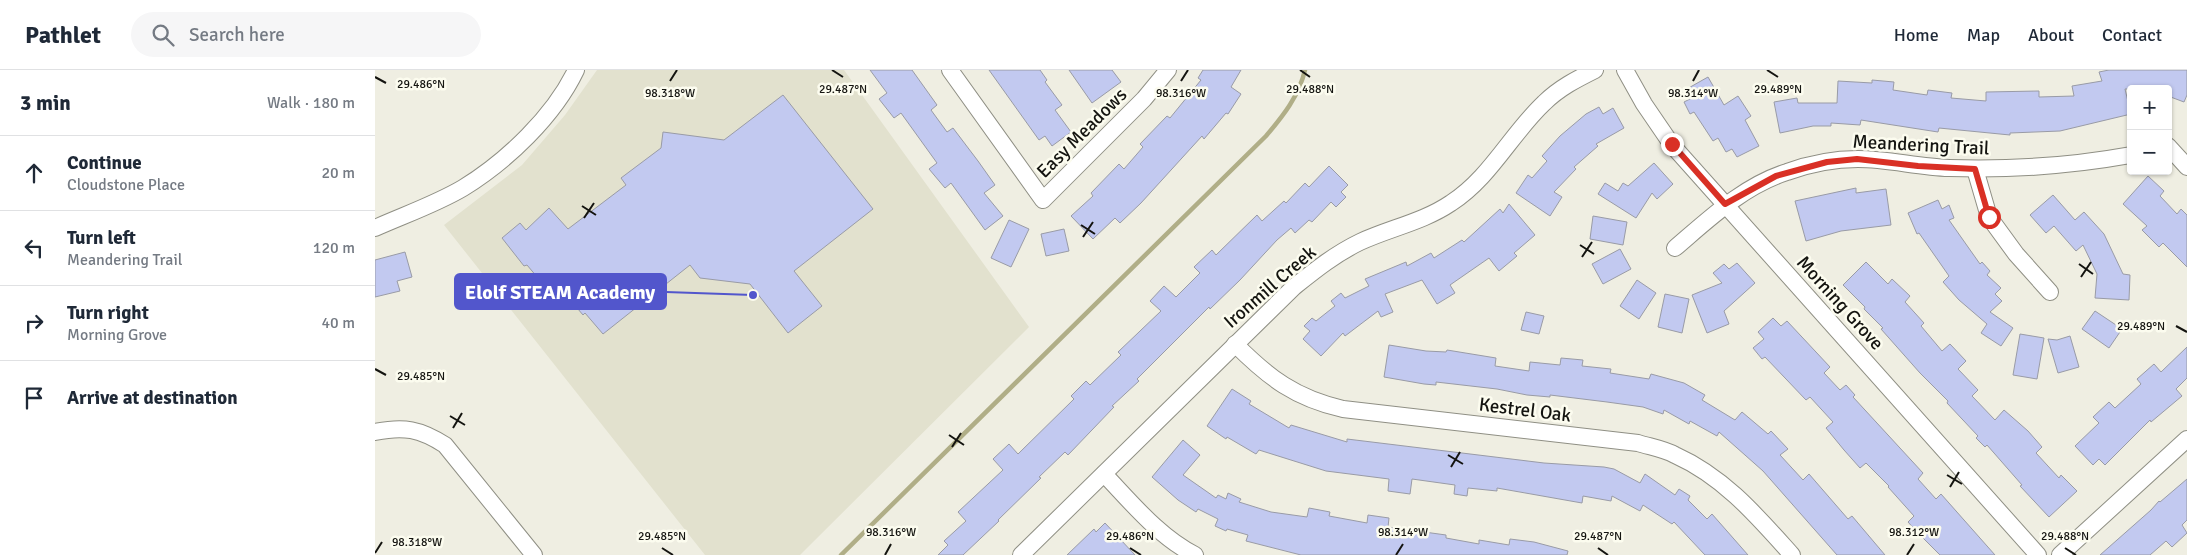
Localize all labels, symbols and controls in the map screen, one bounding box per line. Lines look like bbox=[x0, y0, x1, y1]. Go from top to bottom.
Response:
search box bbox=[131, 12, 481, 57]
text: Pathlet bbox=[25, 20, 101, 50]
icon: search bbox=[149, 21, 177, 49]
text: Search here bbox=[189, 23, 285, 47]
text: Home bbox=[1894, 24, 1939, 46]
text: Map bbox=[1967, 24, 2000, 46]
text: About bbox=[2028, 24, 2074, 46]
text: Contact bbox=[2102, 24, 2162, 46]
text: 29.486°N bbox=[397, 77, 445, 92]
text: 29.487°N bbox=[819, 82, 867, 97]
text: 29.488°N bbox=[1286, 82, 1334, 97]
text: 29.489°N bbox=[1754, 82, 1802, 97]
street label: Easy Meadows bbox=[1032, 83, 1132, 183]
map controls bbox=[2127, 85, 2172, 175]
button: + bbox=[2127, 85, 2172, 130]
text: 98.318°W bbox=[645, 86, 695, 101]
text: 98.316°W bbox=[1156, 86, 1206, 101]
text: 98.314°W bbox=[1668, 86, 1718, 101]
text: 3 min bbox=[20, 90, 71, 116]
text: Walk · 180 m bbox=[267, 93, 355, 113]
street label: Meandering Trail bbox=[1852, 129, 1990, 161]
button: − bbox=[2127, 130, 2172, 175]
route end bbox=[1661, 133, 1684, 156]
text: Continue bbox=[67, 151, 142, 175]
icon: ahead bbox=[20, 159, 48, 187]
text: 20 m bbox=[321, 163, 355, 183]
text: Cloudstone Place bbox=[67, 175, 185, 195]
route start bbox=[1978, 206, 2001, 229]
text: Turn left bbox=[67, 226, 136, 250]
icon: left bbox=[20, 234, 48, 262]
text: 120 m bbox=[313, 238, 355, 258]
street label: Ironmill Creek bbox=[1219, 240, 1321, 334]
text: Meandering Trail bbox=[67, 250, 183, 270]
street label: Morning Grove bbox=[1791, 251, 1889, 355]
callout: Elolf STEAM Academy bbox=[455, 274, 666, 309]
text: Elolf STEAM Academy bbox=[465, 280, 655, 305]
text: Turn right bbox=[67, 301, 149, 325]
icon: right bbox=[20, 309, 48, 337]
text: 40 m bbox=[321, 313, 355, 333]
text: 29.489°N bbox=[2117, 319, 2165, 334]
text: Morning Grove bbox=[67, 325, 167, 345]
text: 29.485°N bbox=[397, 369, 445, 384]
icon: arrive bbox=[20, 384, 48, 412]
text: Arrive at destination bbox=[67, 386, 238, 410]
street label: Kestrel Oak bbox=[1477, 392, 1573, 428]
text: 98.316°W bbox=[866, 525, 916, 540]
text: 98.314°W bbox=[1378, 525, 1428, 540]
text: 98.312°W bbox=[1889, 525, 1939, 540]
text: 29.485°N bbox=[638, 529, 686, 544]
text: 29.486°N bbox=[1106, 529, 1154, 544]
text: 29.487°N bbox=[1574, 529, 1622, 544]
text: 29.488°N bbox=[2041, 529, 2089, 544]
text: 98.318°W bbox=[392, 535, 442, 550]

